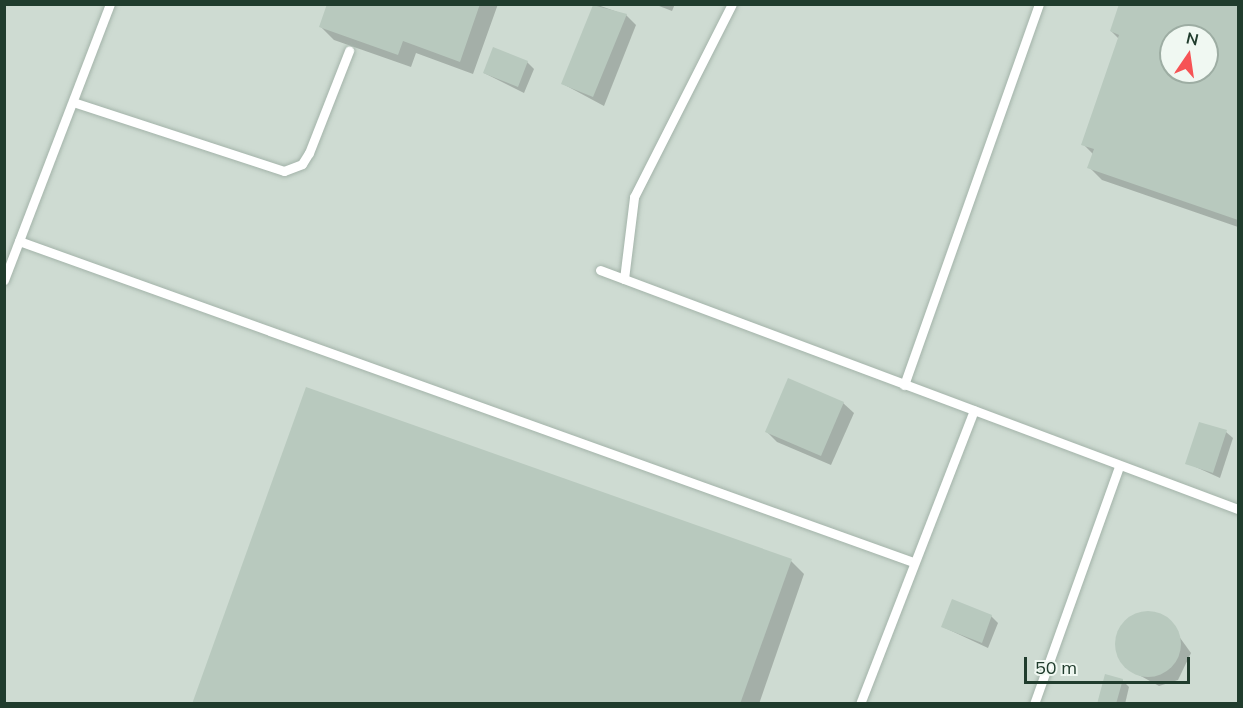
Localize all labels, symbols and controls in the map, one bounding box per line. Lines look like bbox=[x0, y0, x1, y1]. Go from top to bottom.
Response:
north arrow bbox=[1159, 24, 1219, 84]
text: N bbox=[1184, 27, 1201, 50]
scale bar bbox=[1027, 645, 1194, 683]
text: 50 m bbox=[1035, 656, 1077, 679]

